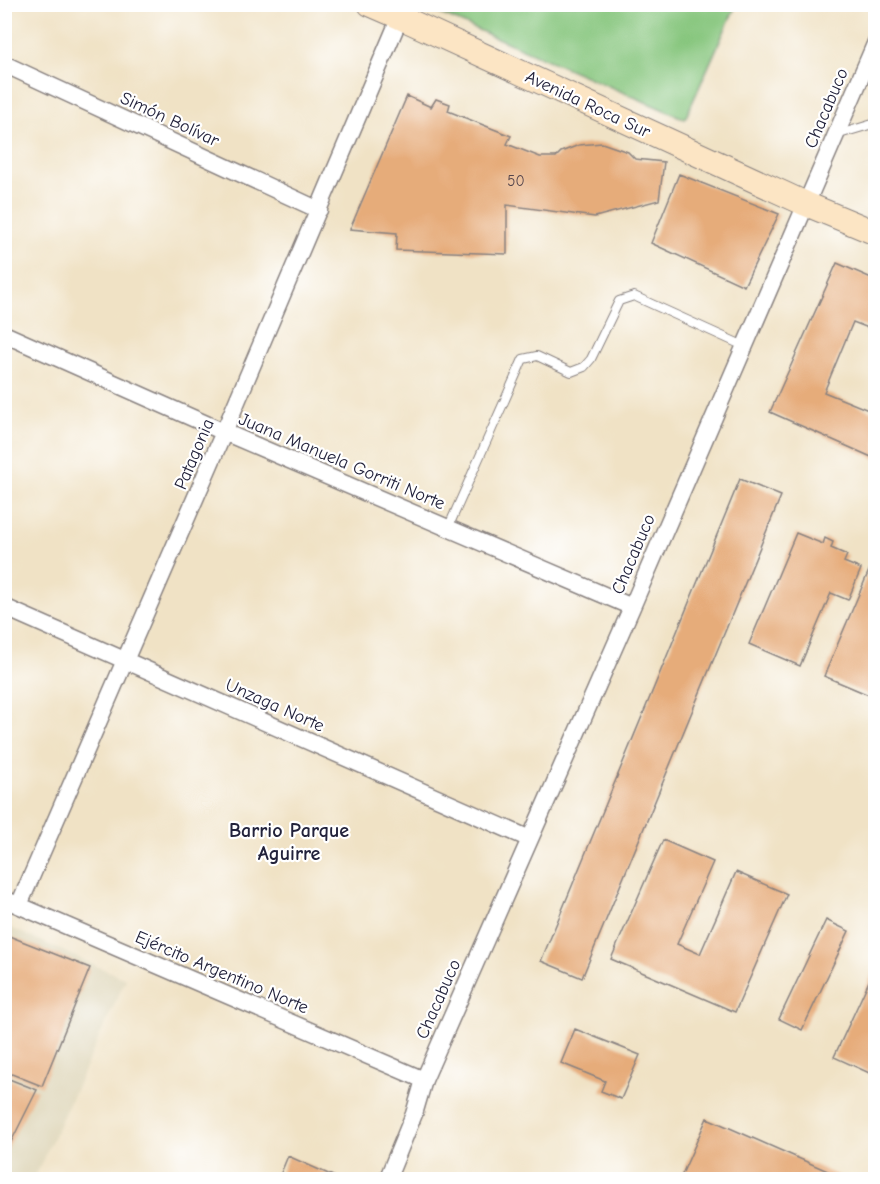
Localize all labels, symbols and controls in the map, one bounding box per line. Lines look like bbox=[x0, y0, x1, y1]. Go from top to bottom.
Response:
street label: Chacabuco bbox=[800, 65, 853, 151]
street label: Avenida Roca Sur bbox=[522, 66, 655, 143]
street label: Simón Bolívar bbox=[117, 87, 223, 152]
house number: 50 bbox=[507, 172, 525, 190]
street label: Juana Manuela Gorriti Norte bbox=[236, 408, 448, 514]
street label: Patagonia bbox=[170, 416, 219, 493]
street label: Chacabuco bbox=[607, 511, 660, 597]
street label: Unzaga Norte bbox=[222, 674, 328, 737]
district label: Barrio Parque Aguirre bbox=[229, 819, 349, 865]
street label: Ejército Argentino Norte bbox=[132, 926, 312, 1018]
street label: Chacabuco bbox=[412, 956, 465, 1042]

